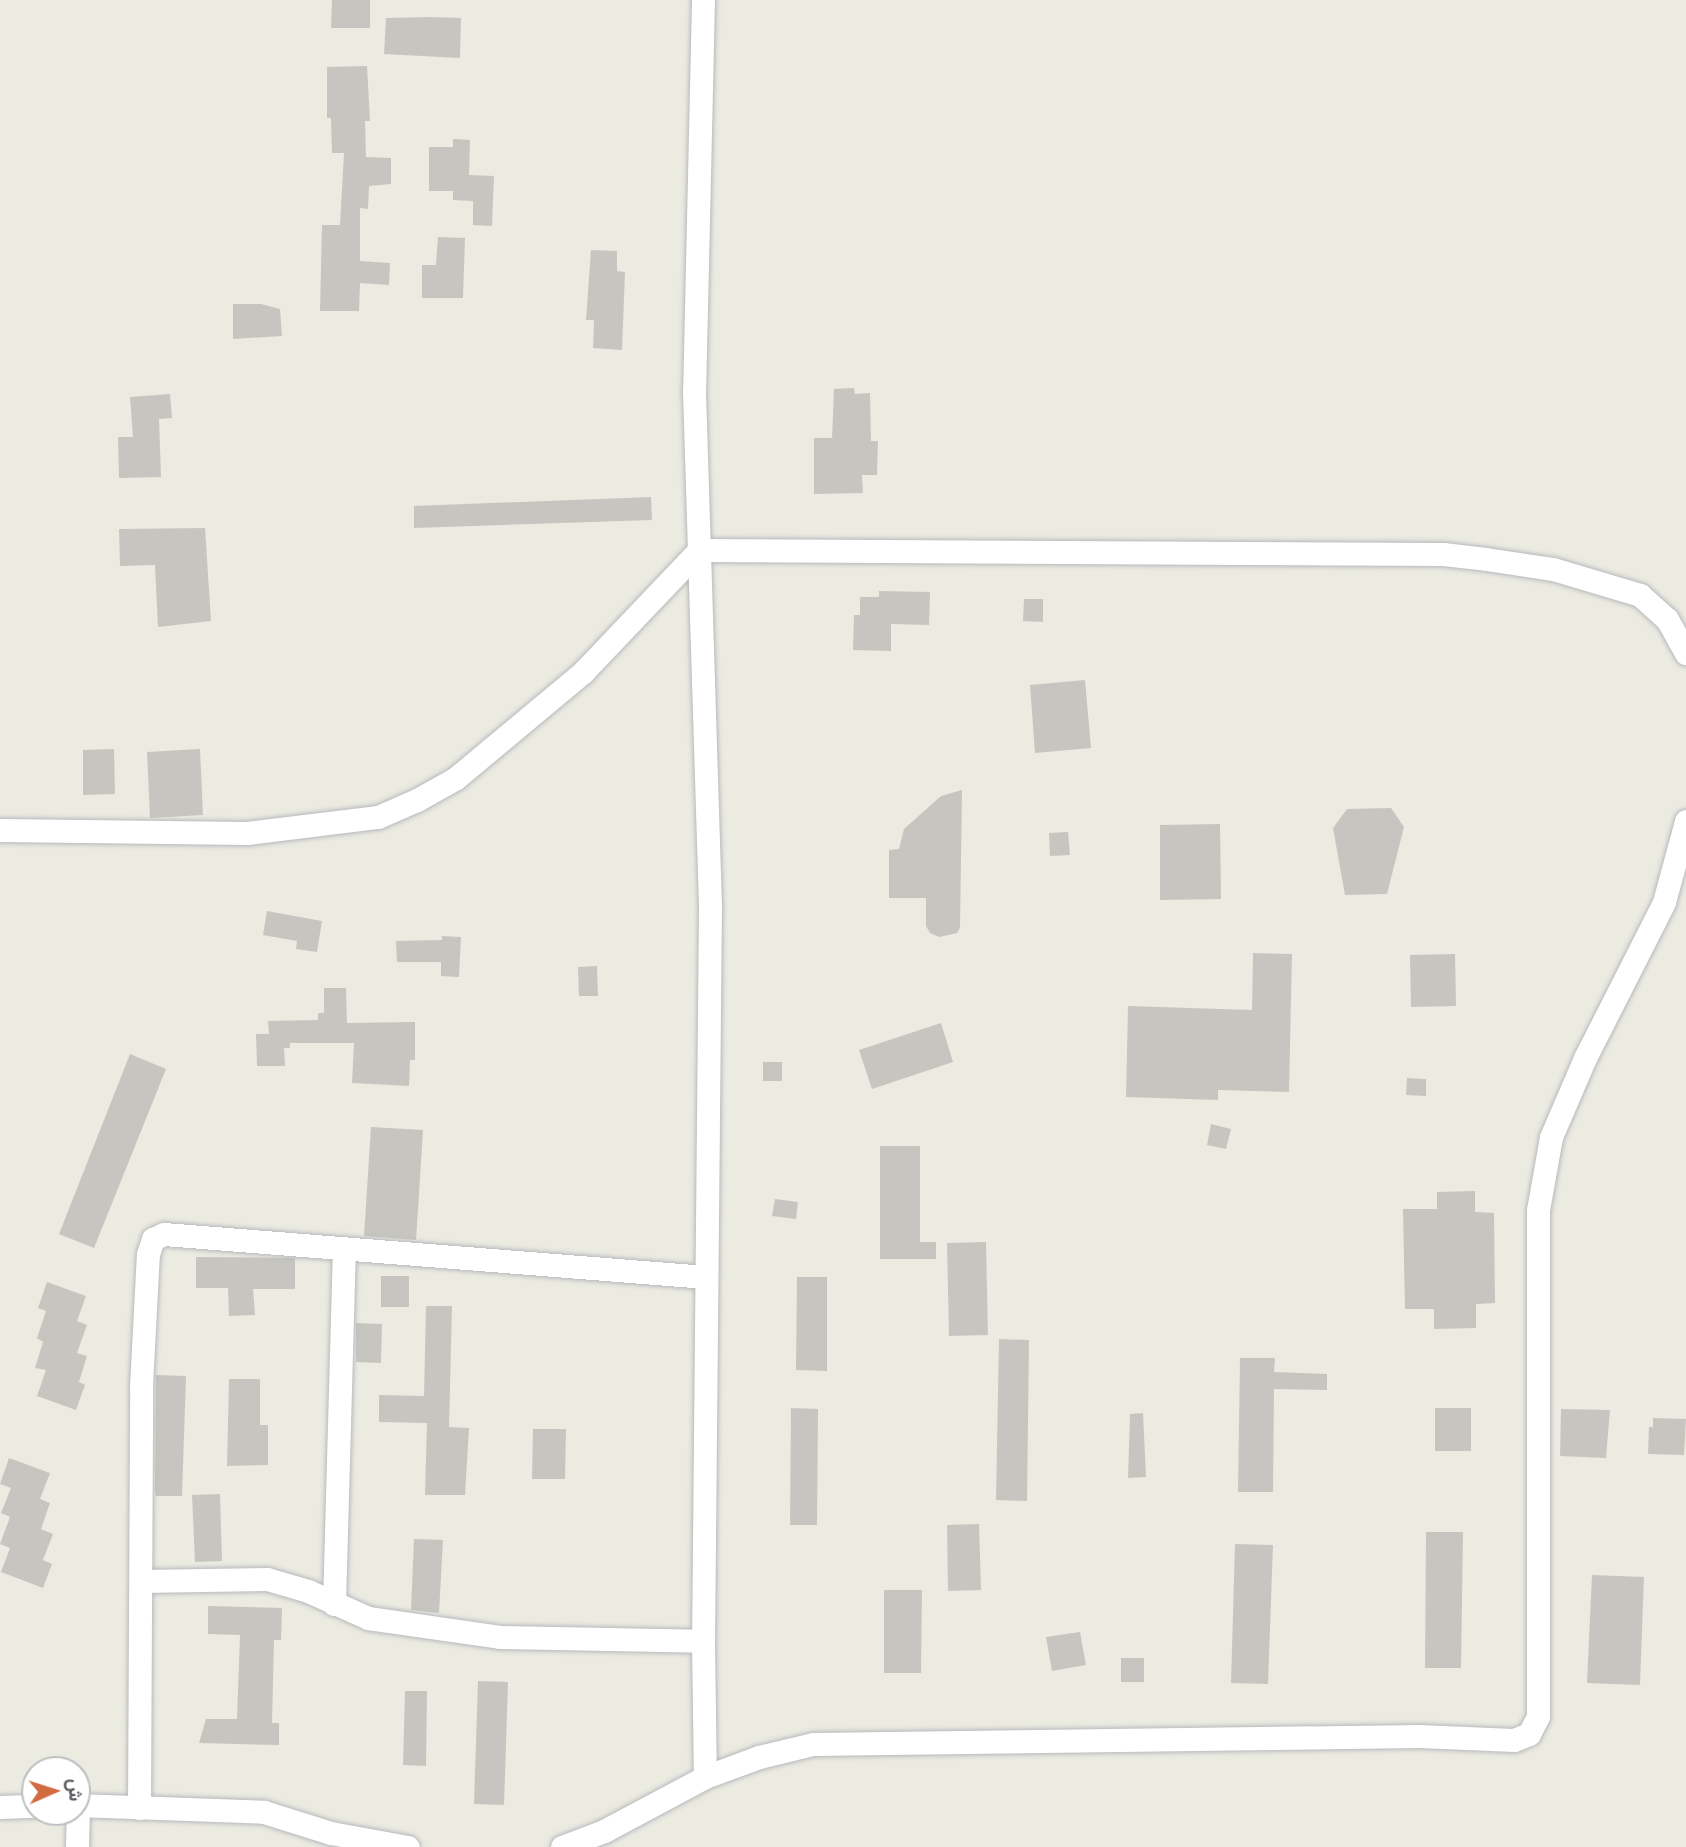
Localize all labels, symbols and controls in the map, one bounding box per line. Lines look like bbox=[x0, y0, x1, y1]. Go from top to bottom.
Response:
north arrow bbox=[21, 1756, 91, 1826]
text: ش bbox=[63, 1778, 88, 1802]

